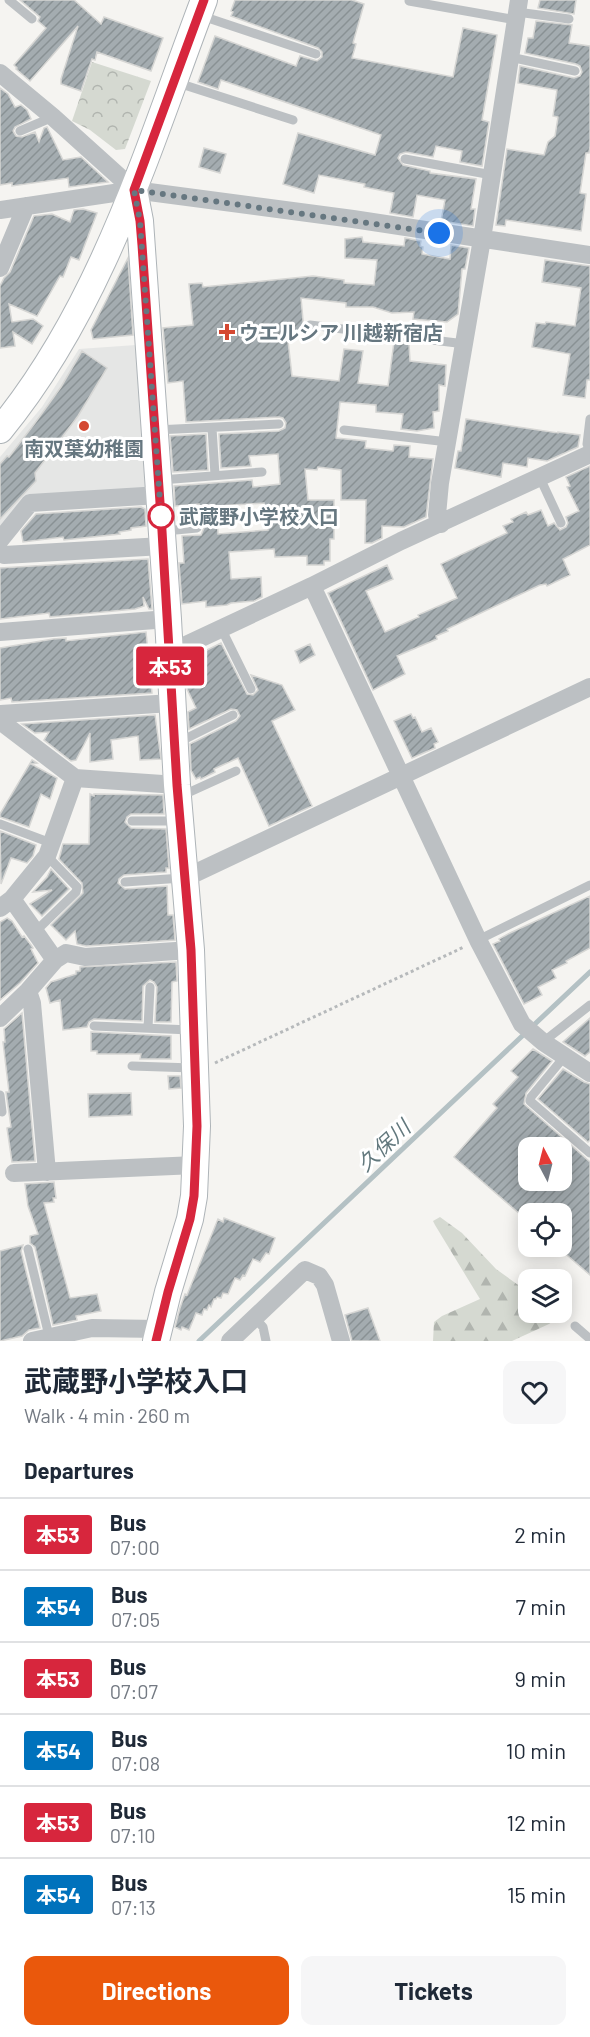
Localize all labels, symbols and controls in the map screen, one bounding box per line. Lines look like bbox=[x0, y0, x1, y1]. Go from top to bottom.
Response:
your location bbox=[424, 218, 454, 248]
place label: ウエルシア 川越新宿店 bbox=[239, 320, 443, 344]
marker: ウエルシア 川越新宿店 bbox=[220, 325, 234, 339]
marker: 南双葉幼稚園 bbox=[77, 419, 91, 433]
place label: 南双葉幼稚園 bbox=[24, 436, 144, 460]
marker: 武蔵野小学校入口 bbox=[148, 503, 174, 529]
place label: 武蔵野小学校入口 bbox=[179, 504, 339, 528]
line badge: 本53 bbox=[136, 646, 204, 686]
text: 本53 bbox=[148, 654, 192, 679]
water label: 久保川 bbox=[351, 1113, 416, 1176]
north arrow bbox=[518, 1137, 572, 1191]
map controls bbox=[518, 1137, 572, 1323]
button: locate bbox=[518, 1203, 572, 1257]
button: layers bbox=[518, 1269, 572, 1323]
button: heart bbox=[503, 1361, 566, 1424]
text: 武蔵野小学校入口 bbox=[24, 1363, 248, 1397]
text: Walk · 4 min · 260 m bbox=[24, 1403, 190, 1427]
text: Departures bbox=[24, 1457, 134, 1483]
text: Bus bbox=[110, 1509, 146, 1535]
text: 2 min bbox=[514, 1521, 566, 1547]
text: 本53 bbox=[36, 1522, 80, 1547]
text: 07:00 bbox=[110, 1535, 160, 1559]
text: Bus bbox=[111, 1581, 148, 1607]
text: 7 min bbox=[516, 1593, 566, 1619]
text: 本54 bbox=[36, 1594, 81, 1619]
text: 07:05 bbox=[111, 1607, 160, 1631]
text: Bus bbox=[110, 1653, 146, 1679]
text: 9 min bbox=[514, 1665, 566, 1691]
text: 本53 bbox=[36, 1666, 80, 1691]
text: 07:07 bbox=[110, 1679, 158, 1703]
text: Bus bbox=[111, 1725, 148, 1751]
text: 10 min bbox=[506, 1737, 566, 1763]
text: 本54 bbox=[36, 1738, 81, 1763]
text: 07:08 bbox=[111, 1751, 160, 1775]
text: Bus bbox=[110, 1797, 146, 1823]
text: 12 min bbox=[506, 1809, 566, 1835]
text: 本53 bbox=[36, 1810, 80, 1835]
text: 07:10 bbox=[110, 1823, 156, 1847]
text: Bus bbox=[111, 1869, 148, 1895]
text: 15 min bbox=[507, 1881, 566, 1907]
text: 本54 bbox=[36, 1882, 81, 1907]
text: 07:13 bbox=[111, 1895, 156, 1919]
button: Directions bbox=[24, 1956, 289, 2025]
button: Tickets bbox=[301, 1956, 566, 2025]

